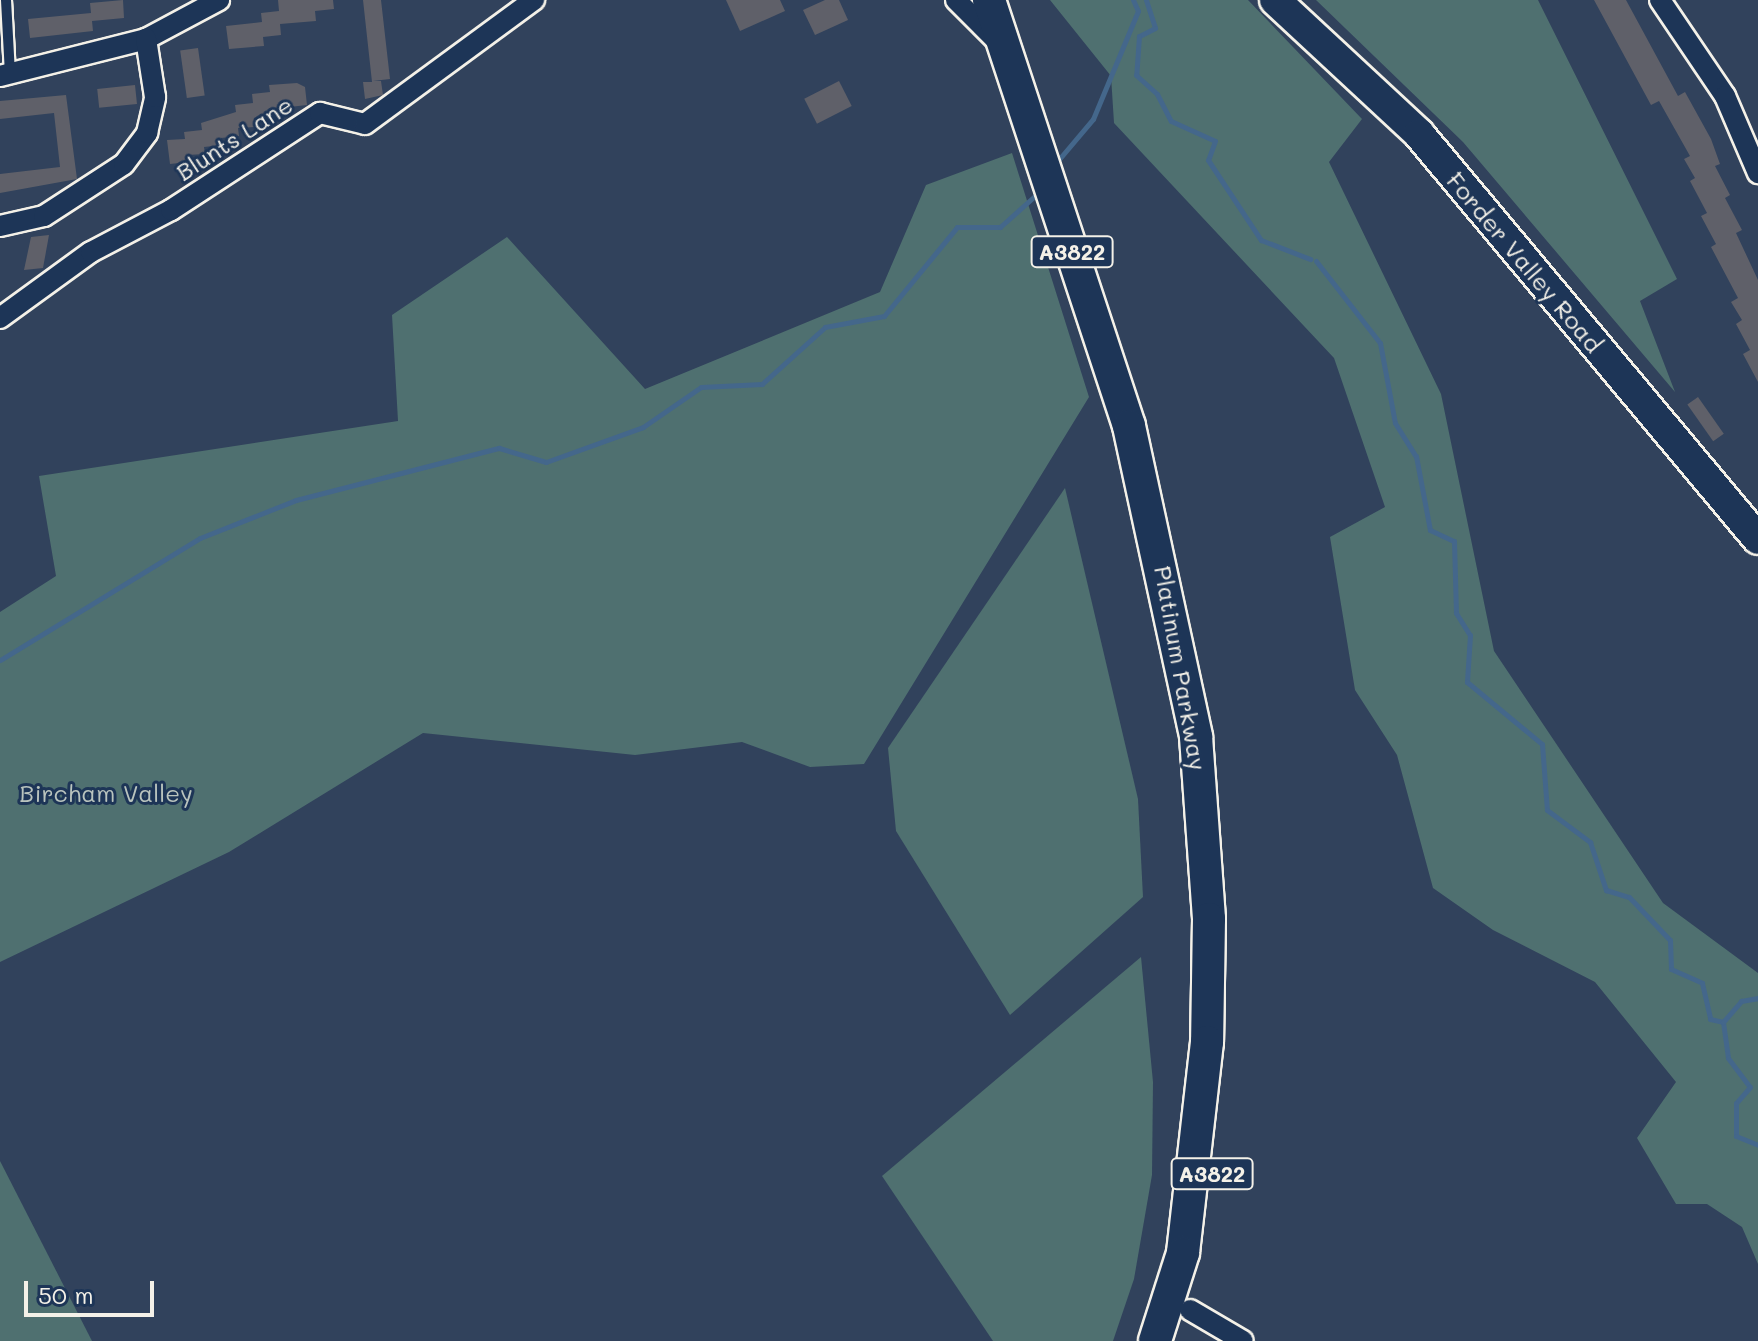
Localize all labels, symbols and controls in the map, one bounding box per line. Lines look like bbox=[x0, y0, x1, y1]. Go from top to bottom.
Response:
street label: Blunts Lane bbox=[170, 90, 298, 186]
street label: Forder Valley Road bbox=[1441, 166, 1609, 358]
road number: A3822 bbox=[1030, 234, 1114, 270]
street label: Platinum Parkway bbox=[1149, 563, 1213, 773]
park label: Bircham Valley bbox=[19, 779, 193, 807]
road number: A3822 bbox=[1170, 1156, 1254, 1192]
scale bar bbox=[28, 1265, 158, 1315]
text: 50 m bbox=[38, 1279, 94, 1310]

